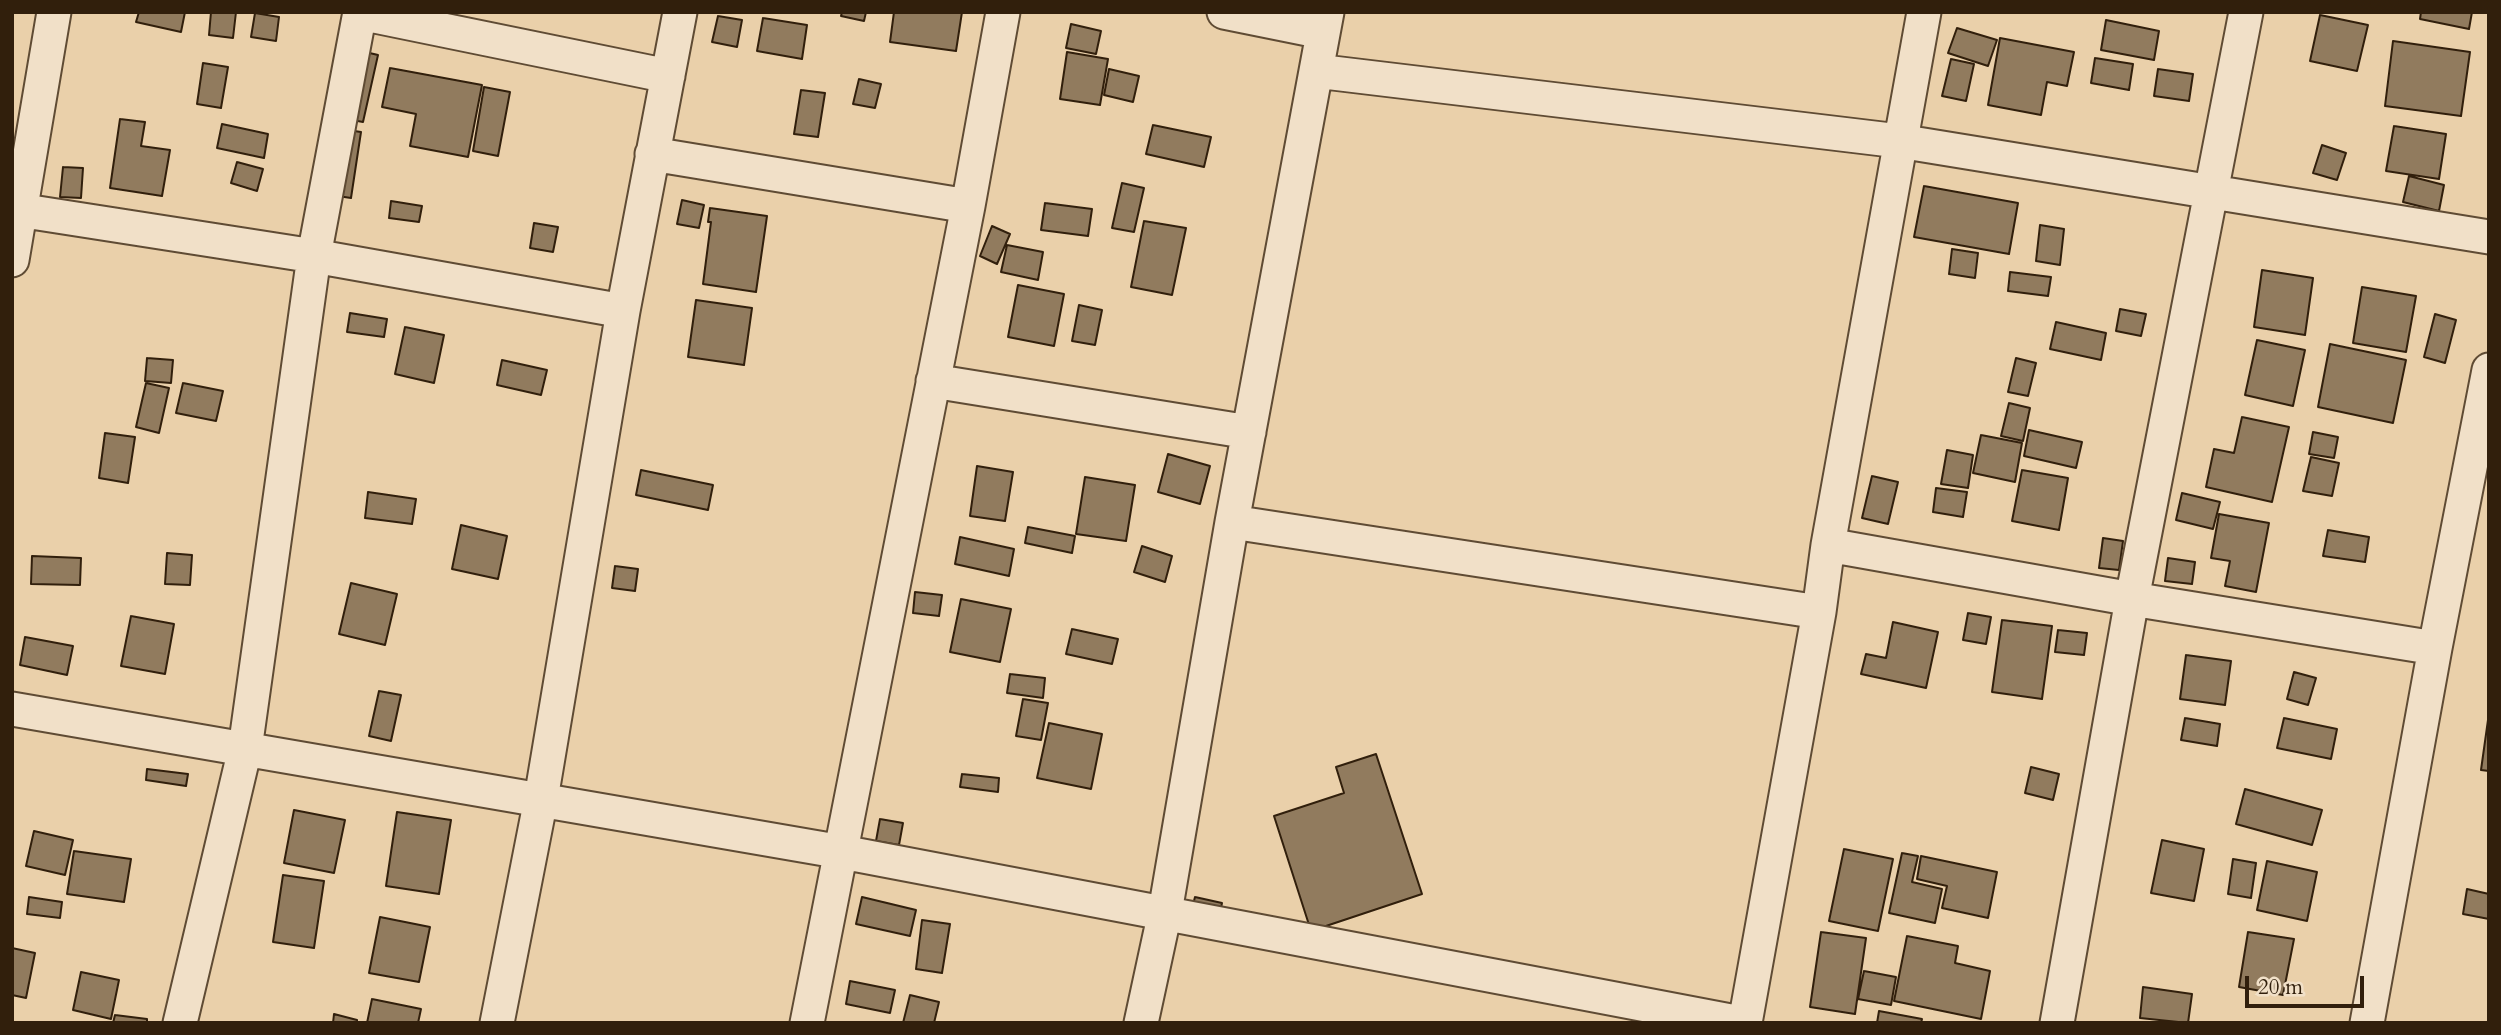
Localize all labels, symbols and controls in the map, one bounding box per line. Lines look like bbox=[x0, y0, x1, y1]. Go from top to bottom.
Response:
scale bar bbox=[2249, 962, 2368, 1006]
text: 20 m bbox=[2258, 973, 2303, 1002]

